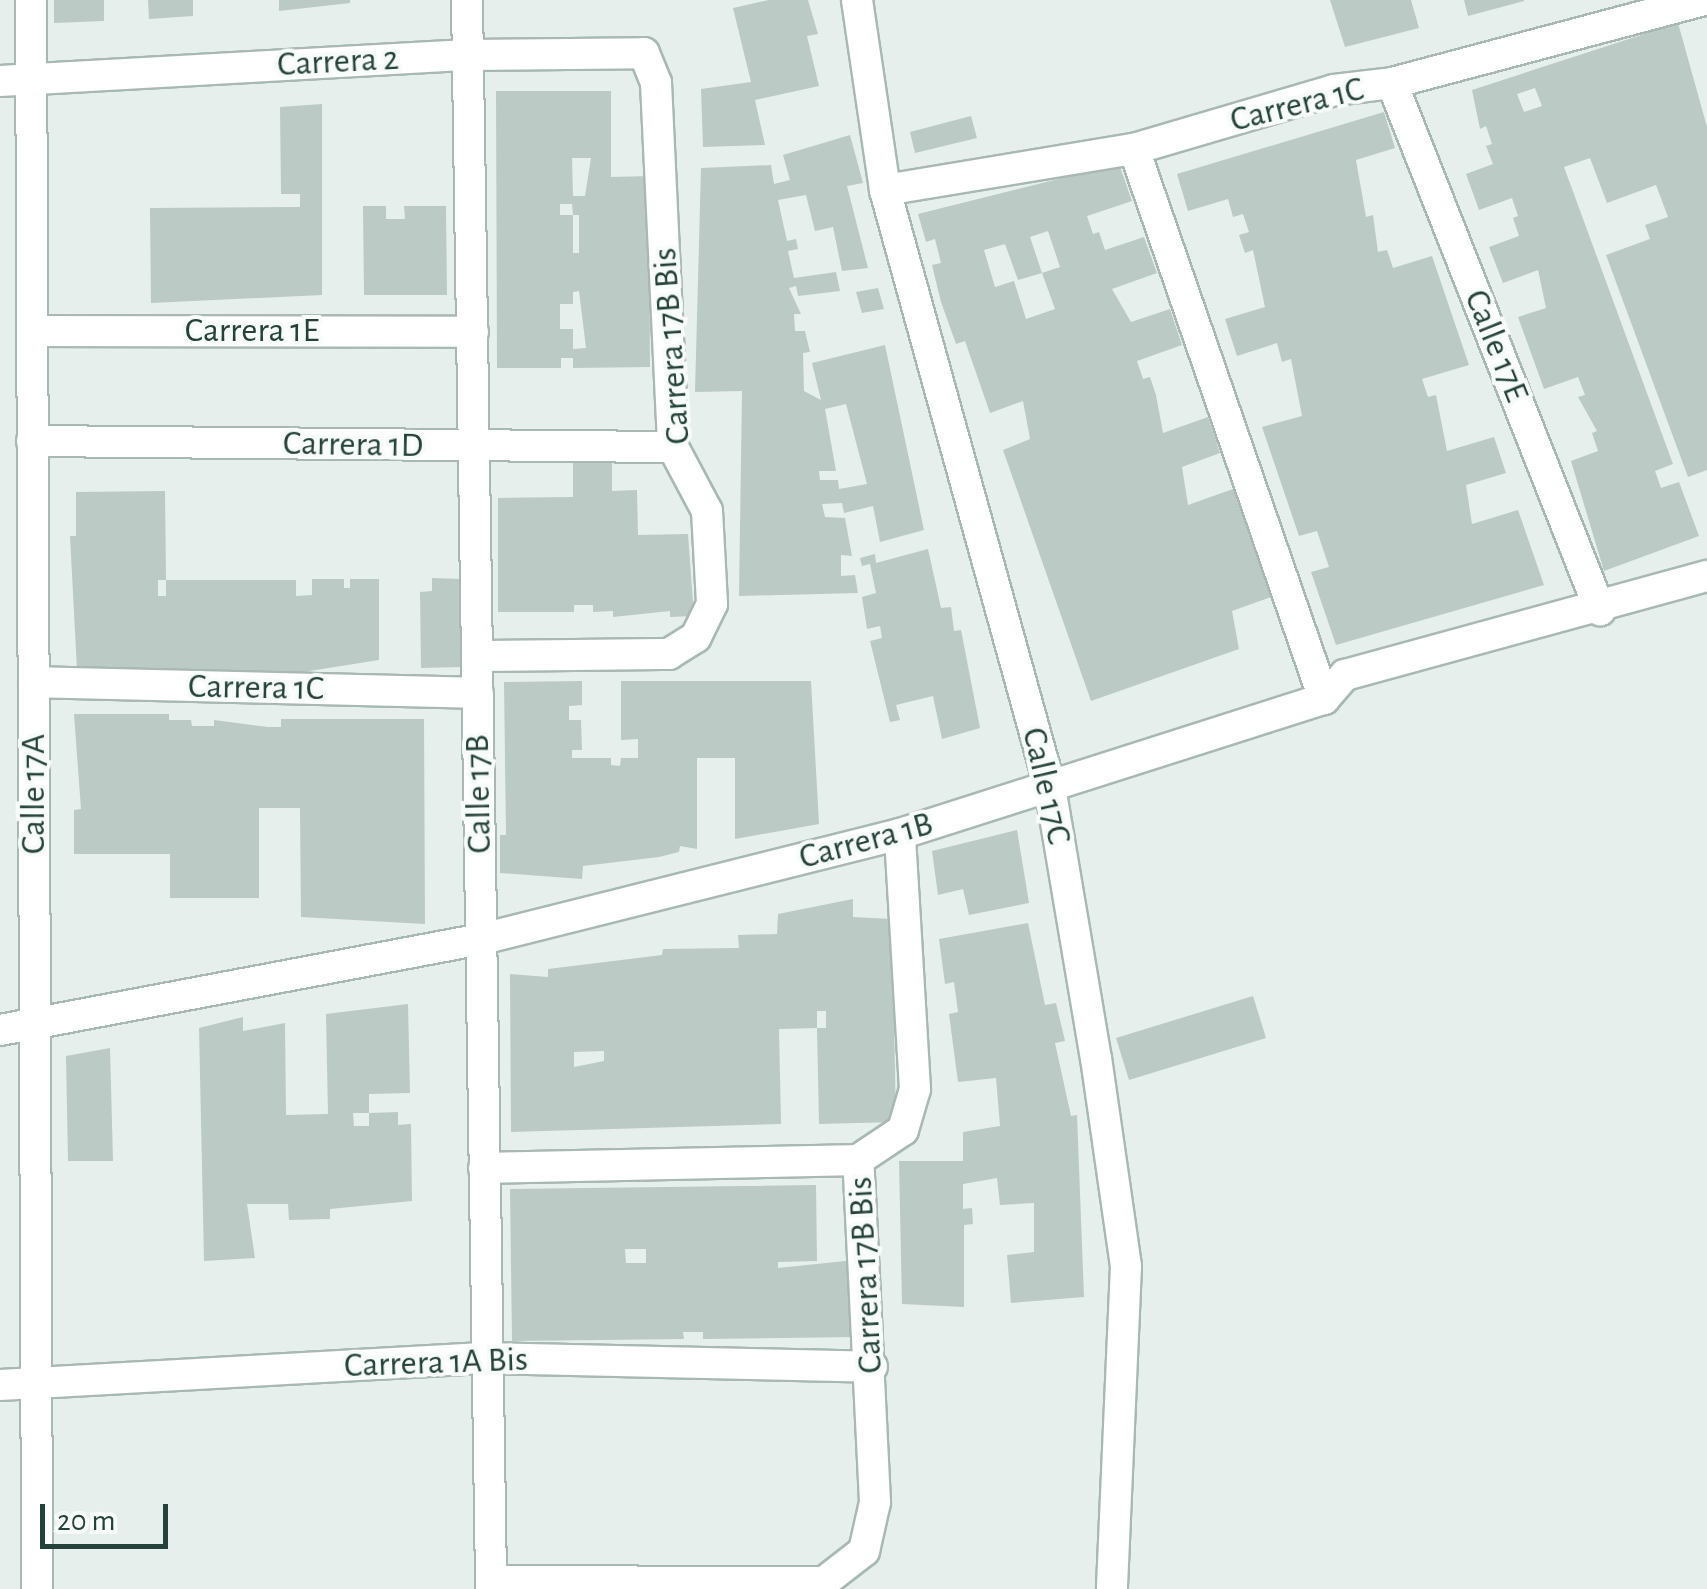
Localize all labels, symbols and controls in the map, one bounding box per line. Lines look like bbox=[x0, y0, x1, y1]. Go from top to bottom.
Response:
street label: Carrera 2 bbox=[276, 38, 400, 86]
street label: Carrera 1C bbox=[1226, 68, 1368, 142]
street label: Carrera 17B Bis bbox=[644, 246, 700, 446]
street label: Calle 17E bbox=[1455, 284, 1537, 408]
street label: Carrera 1E bbox=[185, 310, 319, 352]
street label: Carrera 1D bbox=[283, 423, 423, 467]
street label: Carrera 1C bbox=[188, 666, 324, 710]
street label: Calle 17C bbox=[1012, 724, 1080, 848]
street label: Calle 17A bbox=[13, 734, 55, 854]
street label: Calle 17B bbox=[457, 734, 501, 854]
street label: Carrera 1B bbox=[795, 803, 937, 879]
street label: Carrera 17B Bis bbox=[840, 1176, 892, 1374]
street label: Carrera 1A Bis bbox=[343, 1339, 529, 1387]
scale bar bbox=[45, 1484, 172, 1546]
text: 20 m bbox=[57, 1506, 115, 1536]

